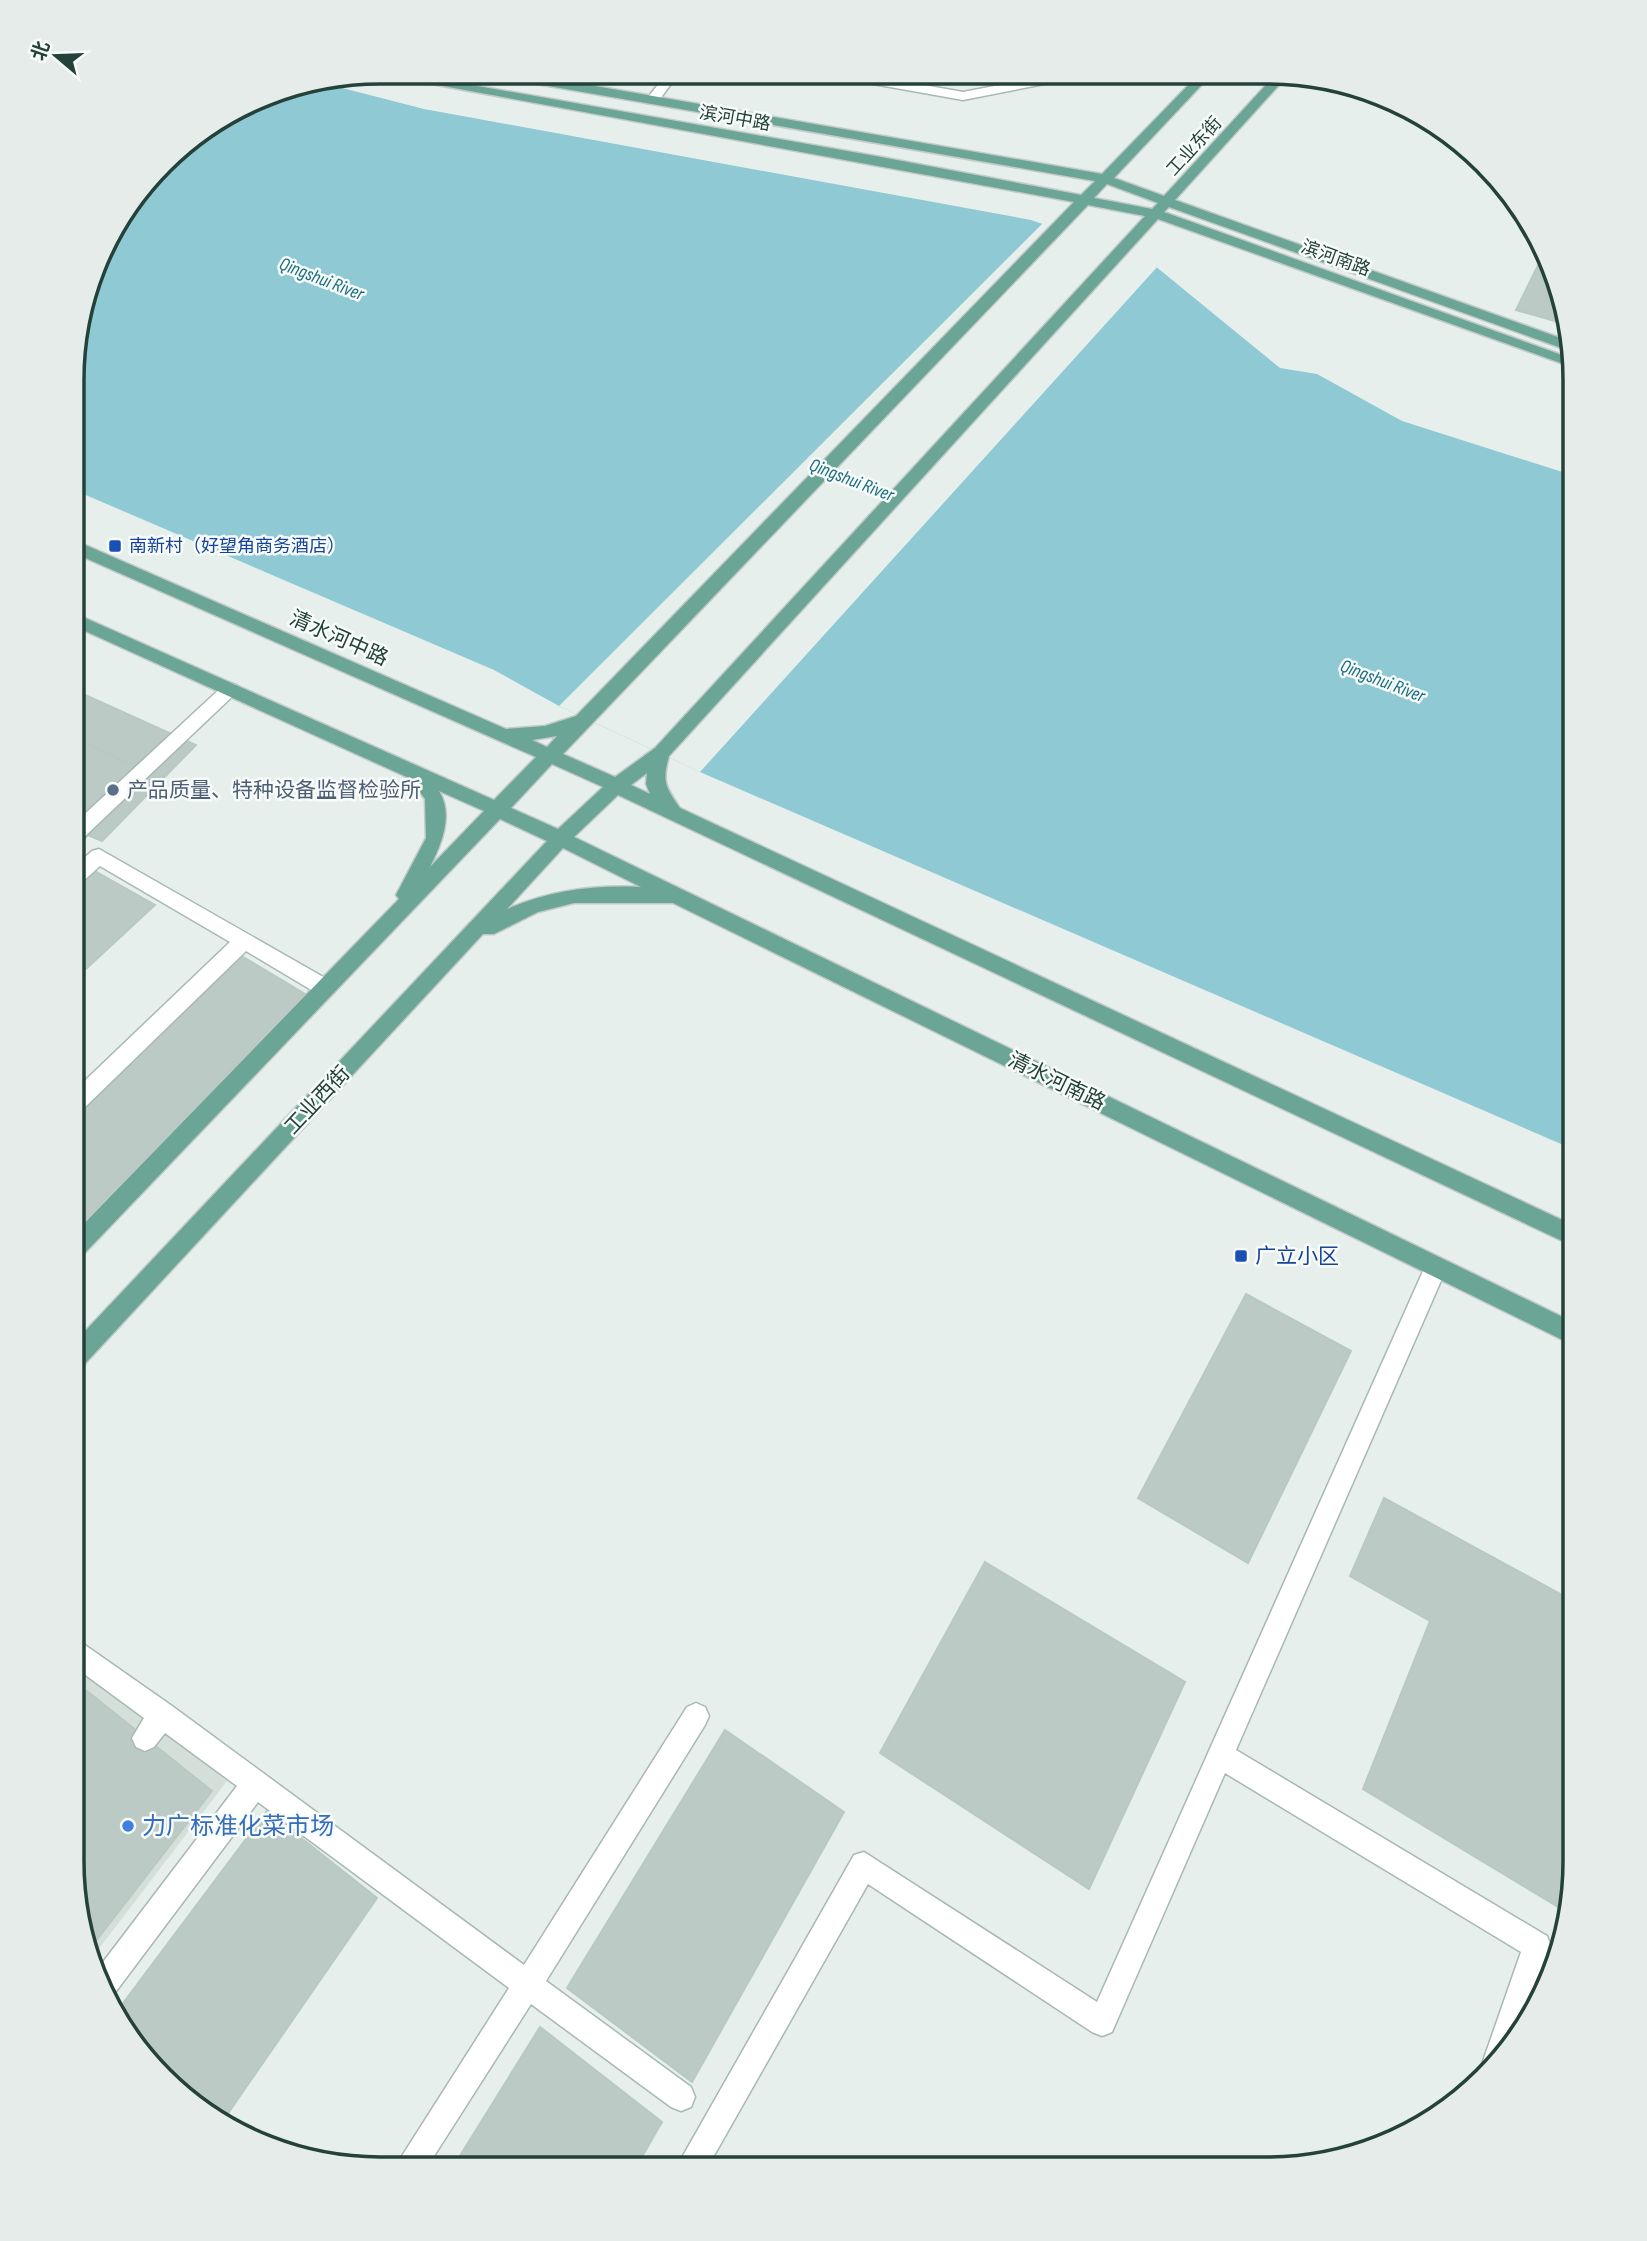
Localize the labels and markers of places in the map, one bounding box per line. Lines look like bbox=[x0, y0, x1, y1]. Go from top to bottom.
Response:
place label: 南新村（好望角商务酒店） bbox=[129, 536, 345, 557]
marker: 南新村（好望角商务酒店） bbox=[107, 538, 123, 554]
place label: 产品质量、特种设备监督检验所 bbox=[127, 778, 421, 803]
marker: 产品质量、特种设备监督检验所 bbox=[105, 782, 121, 798]
place label: 广立小区 bbox=[1255, 1244, 1339, 1269]
marker: 广立小区 bbox=[1233, 1248, 1249, 1264]
place label: 力广标准化菜市场 bbox=[142, 1812, 334, 1841]
marker: 力广标准化菜市场 bbox=[120, 1818, 136, 1834]

